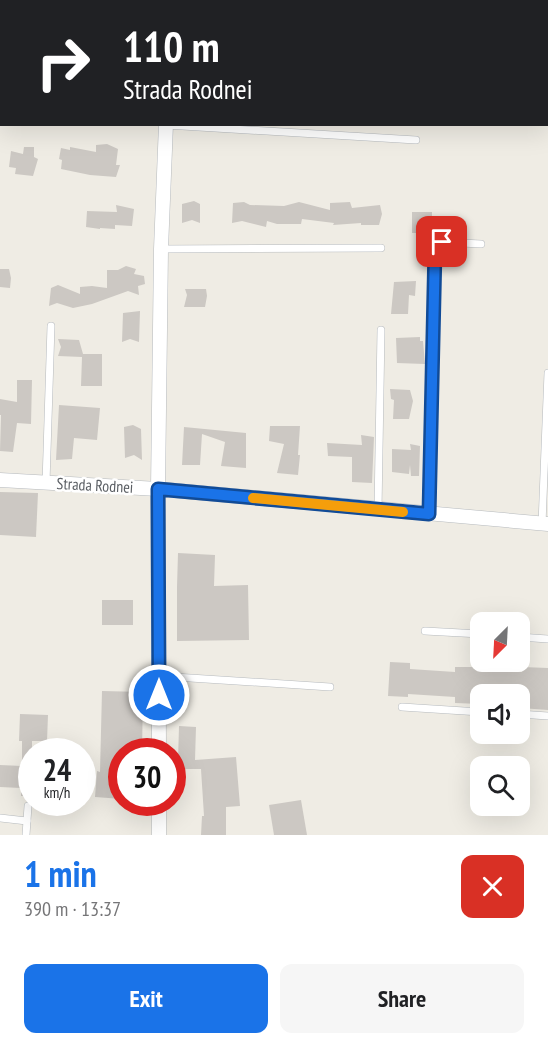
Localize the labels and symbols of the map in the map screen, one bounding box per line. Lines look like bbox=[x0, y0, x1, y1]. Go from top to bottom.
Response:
pin bbox=[416, 216, 467, 267]
street label: Strada Rodnei bbox=[56, 473, 134, 497]
north arrow bbox=[470, 612, 530, 672]
position arrow bbox=[127, 663, 191, 727]
speed limit sign: 30 bbox=[108, 738, 186, 816]

